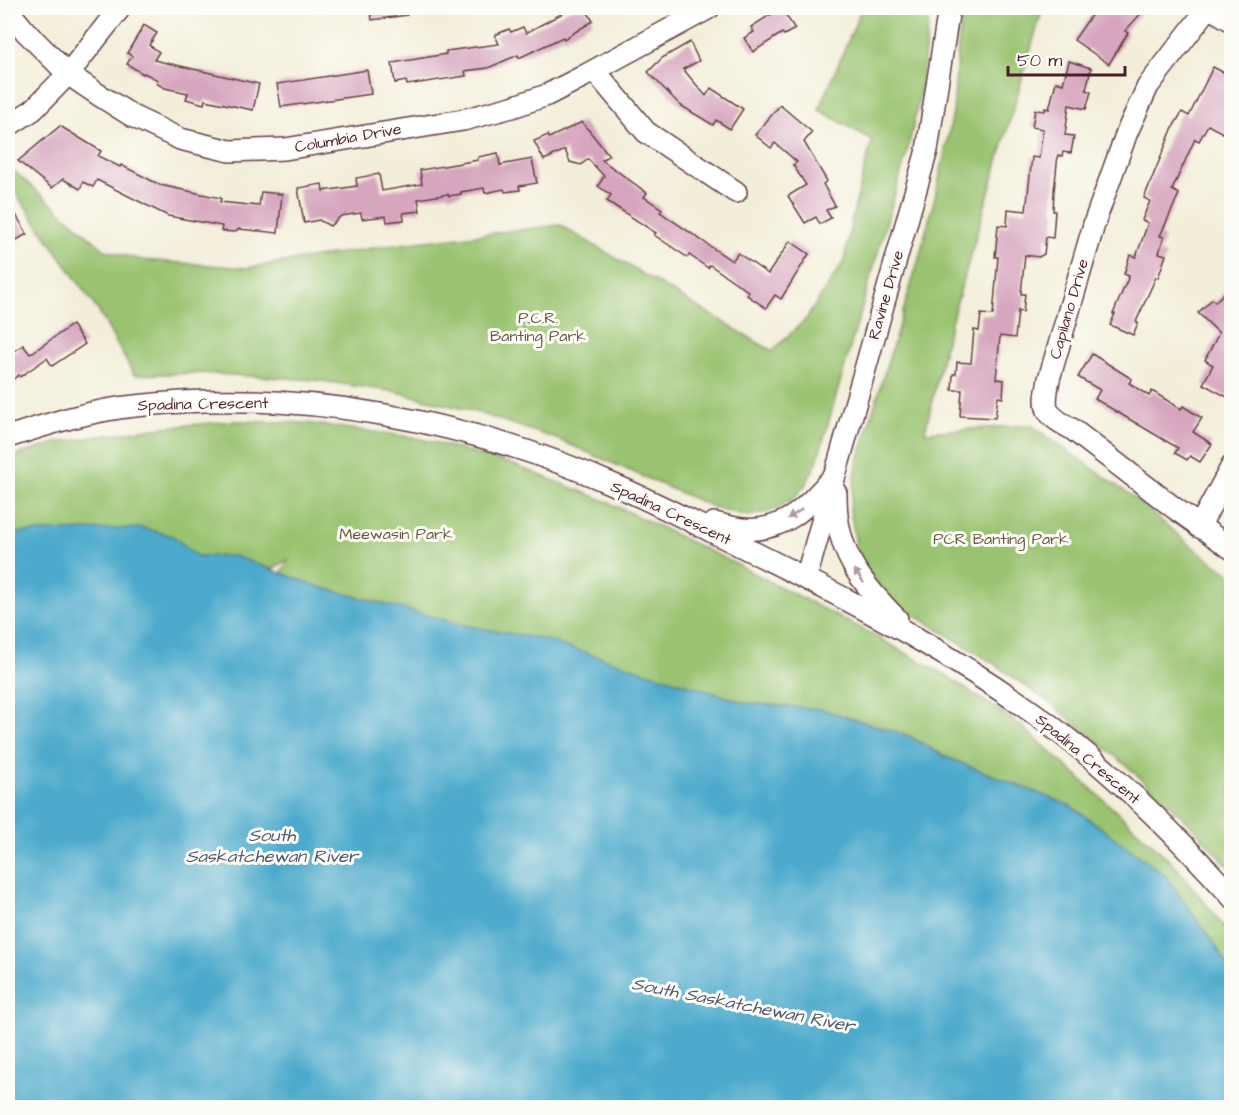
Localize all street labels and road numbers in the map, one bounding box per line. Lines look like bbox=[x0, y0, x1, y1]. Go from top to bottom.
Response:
street label: Columbia Drive bbox=[293, 118, 403, 158]
street label: Ravine Drive bbox=[863, 247, 909, 342]
street label: Capilano Drive bbox=[1044, 256, 1094, 362]
street label: Spadina Crescent bbox=[138, 392, 269, 416]
street label: Spadina Crescent bbox=[607, 475, 735, 551]
street label: Spadina Crescent bbox=[1031, 709, 1145, 810]

